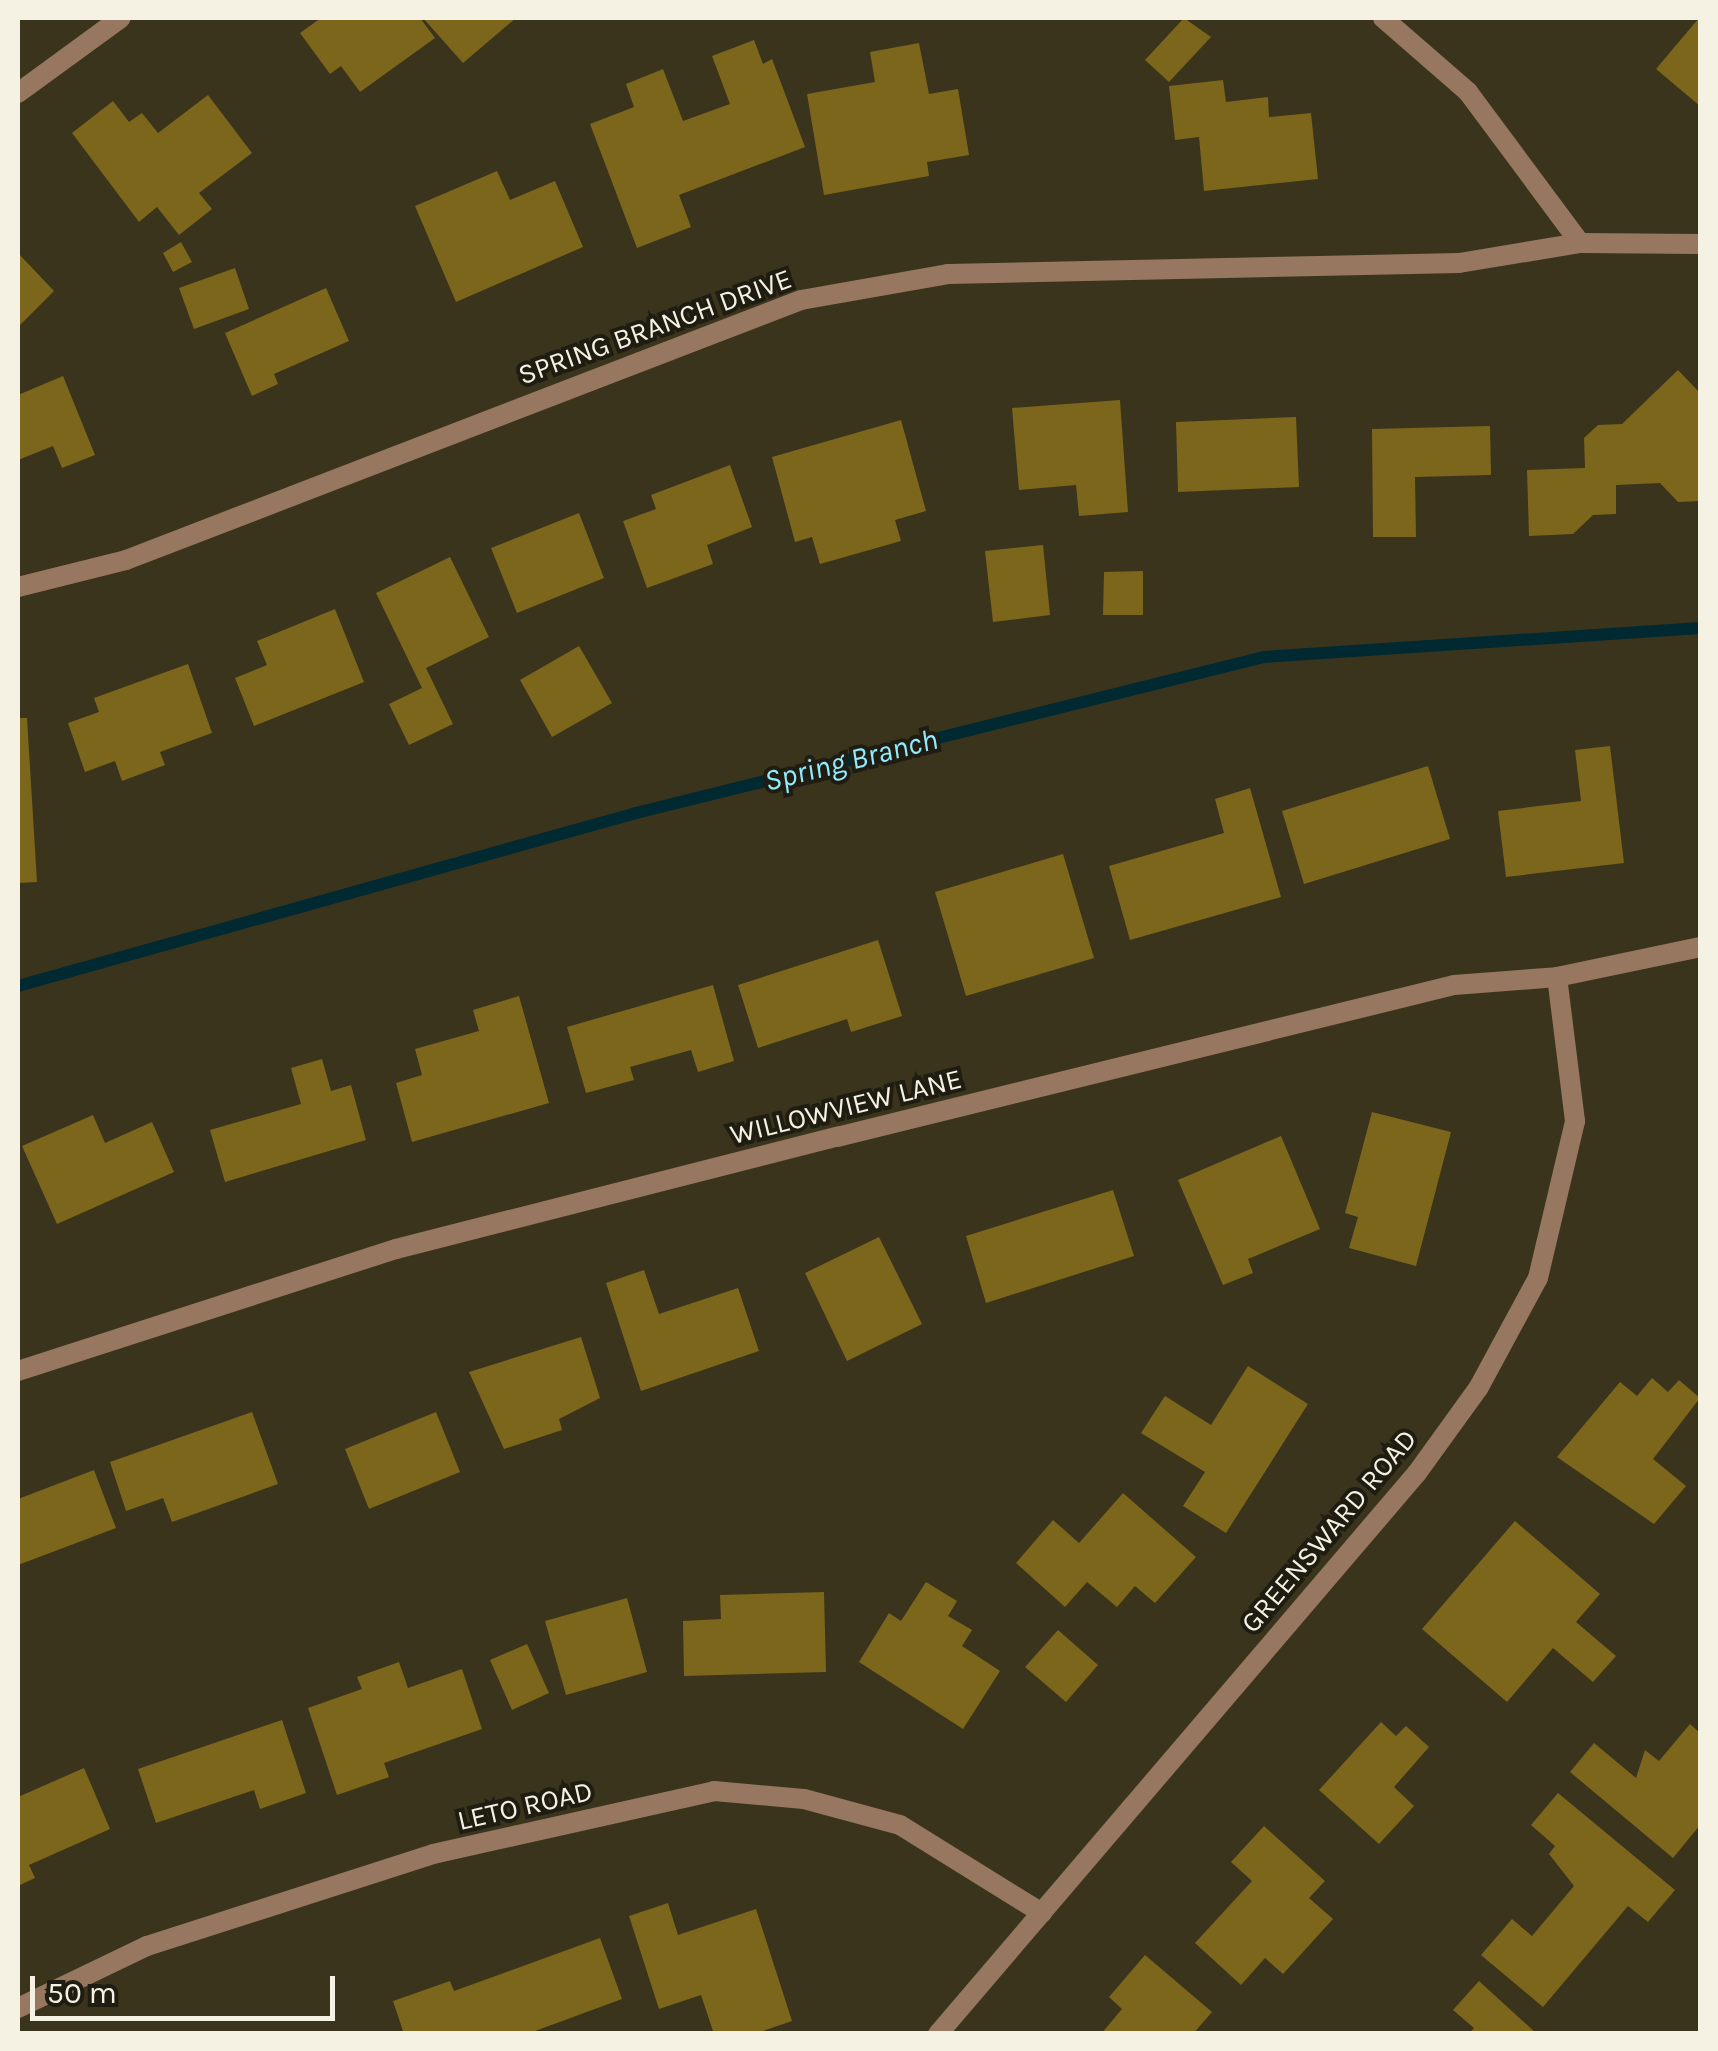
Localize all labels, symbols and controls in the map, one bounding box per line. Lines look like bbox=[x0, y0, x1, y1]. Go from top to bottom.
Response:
street label: SPRING BRANCH DRIVE bbox=[514, 262, 796, 392]
water label: Spring Branch bbox=[761, 721, 941, 799]
street label: WILLOWVIEW LANE bbox=[727, 1062, 965, 1152]
street label: GREENSWARD ROAD bbox=[1234, 1423, 1424, 1639]
street label: LETO ROAD bbox=[454, 1774, 596, 1838]
scale bar bbox=[35, 1956, 340, 2018]
text: 50 m bbox=[47, 1975, 117, 2011]

